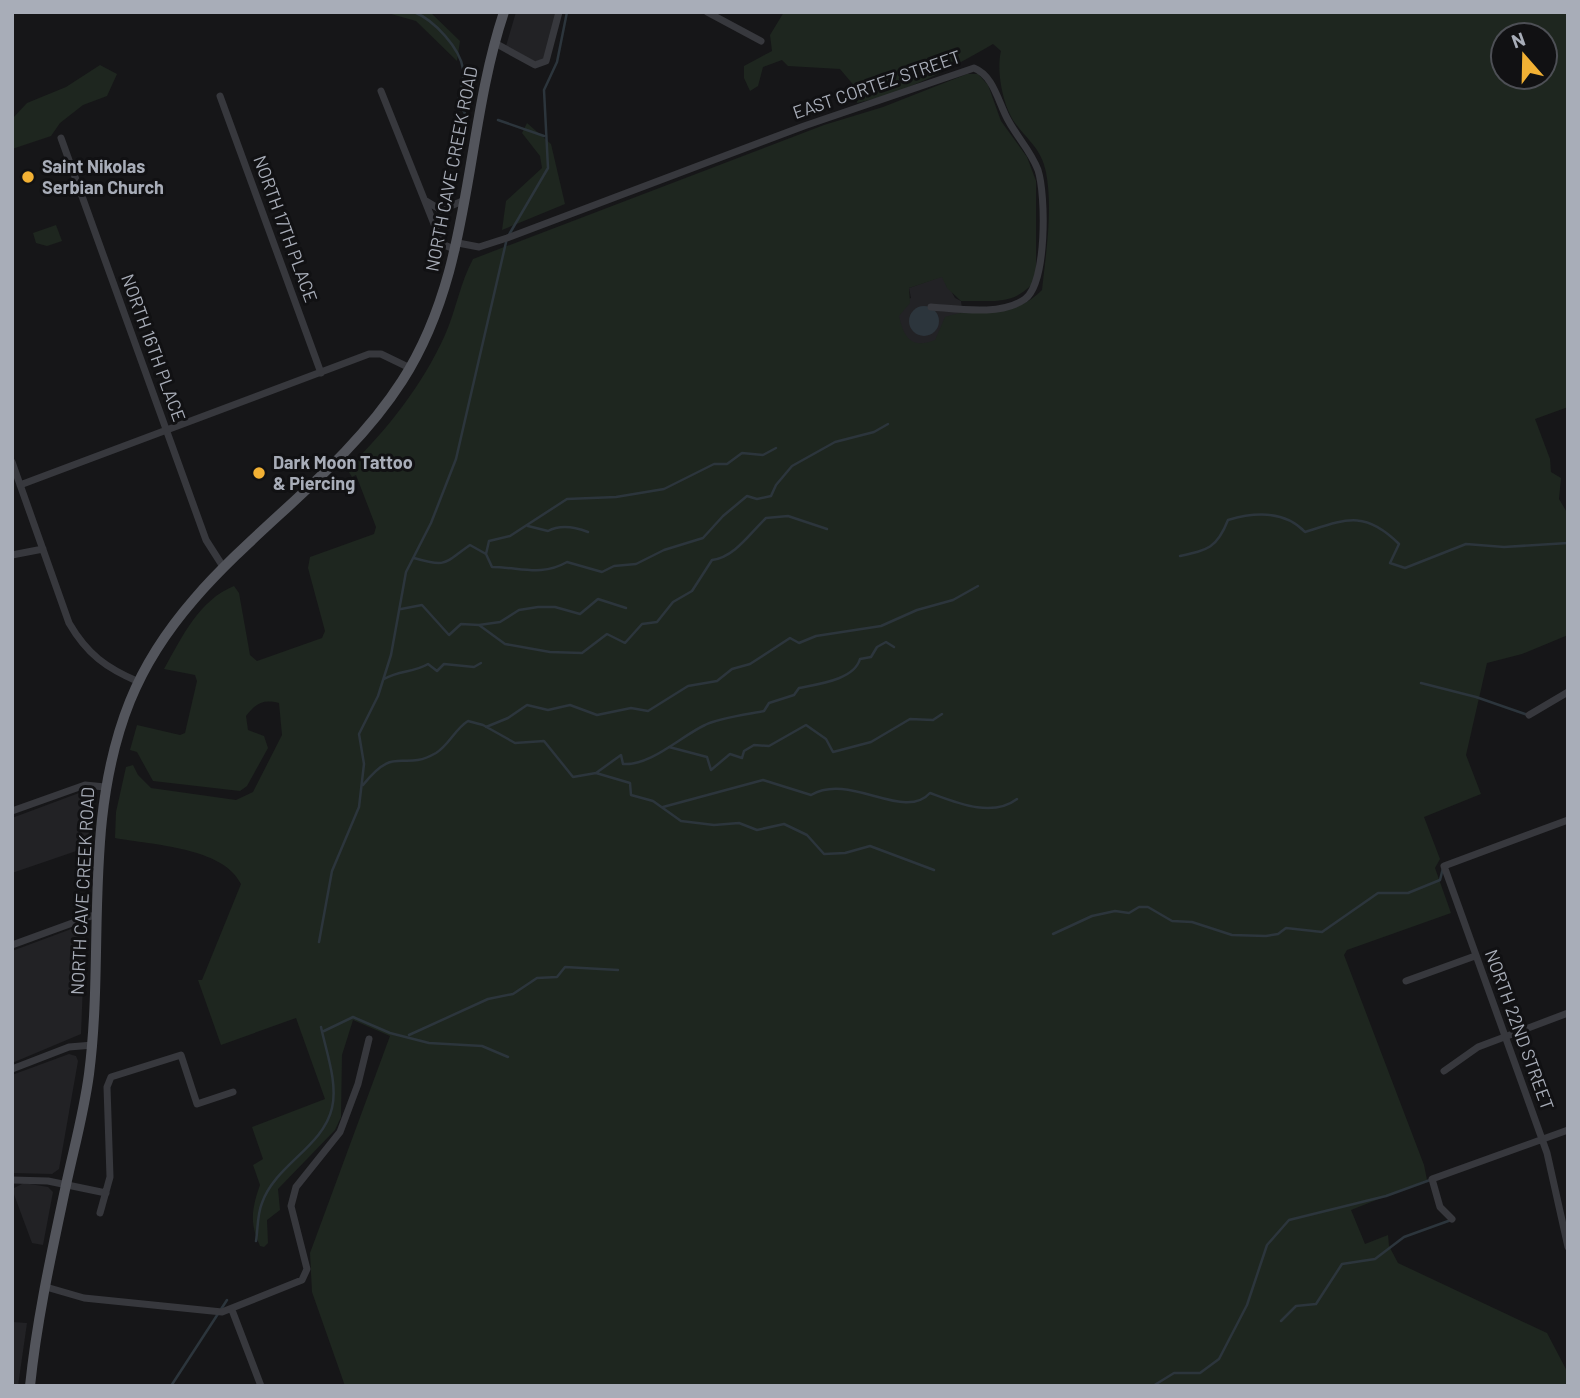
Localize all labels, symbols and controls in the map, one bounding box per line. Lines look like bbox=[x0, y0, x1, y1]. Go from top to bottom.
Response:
north arrow bbox=[1489, 21, 1559, 91]
text: N bbox=[1508, 27, 1528, 53]
street label: EAST CORTEZ STREET bbox=[790, 45, 964, 123]
street label: NORTH CAVE CREEK ROAD bbox=[420, 64, 482, 273]
street label: NORTH 17TH PLACE bbox=[249, 152, 323, 305]
place label: Saint Nikolas Serbian Church bbox=[42, 155, 164, 198]
marker: Saint Nikolas Serbian Church bbox=[20, 169, 36, 185]
street label: NORTH 16TH PLACE bbox=[117, 271, 191, 424]
place label: Dark Moon Tattoo & Piercing bbox=[273, 451, 413, 494]
marker: Dark Moon Tattoo & Piercing bbox=[251, 465, 267, 481]
street label: NORTH CAVE CREEK ROAD bbox=[66, 786, 98, 996]
street label: NORTH 22ND STREET bbox=[1481, 946, 1559, 1113]

